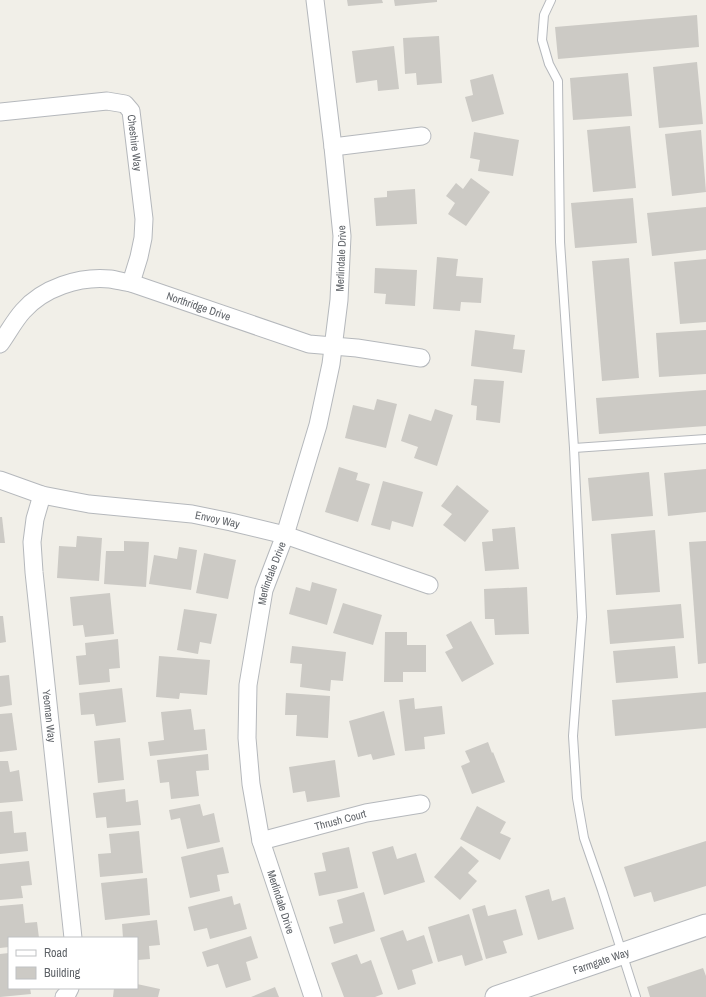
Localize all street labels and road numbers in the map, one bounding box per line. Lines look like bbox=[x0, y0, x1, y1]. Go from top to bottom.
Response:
street label: Cheshire Way bbox=[124, 114, 145, 172]
street label: Merlindale Drive bbox=[332, 225, 349, 292]
street label: Northridge Drive bbox=[165, 289, 232, 324]
street label: Envoy Way bbox=[194, 508, 242, 531]
street label: Merlindale Drive bbox=[255, 540, 289, 606]
street label: Yeoman Way bbox=[40, 689, 59, 744]
street label: Thrush Court bbox=[313, 806, 368, 833]
street label: Merlindale Drive bbox=[264, 868, 298, 936]
street label: Farmgate Way bbox=[571, 945, 631, 977]

